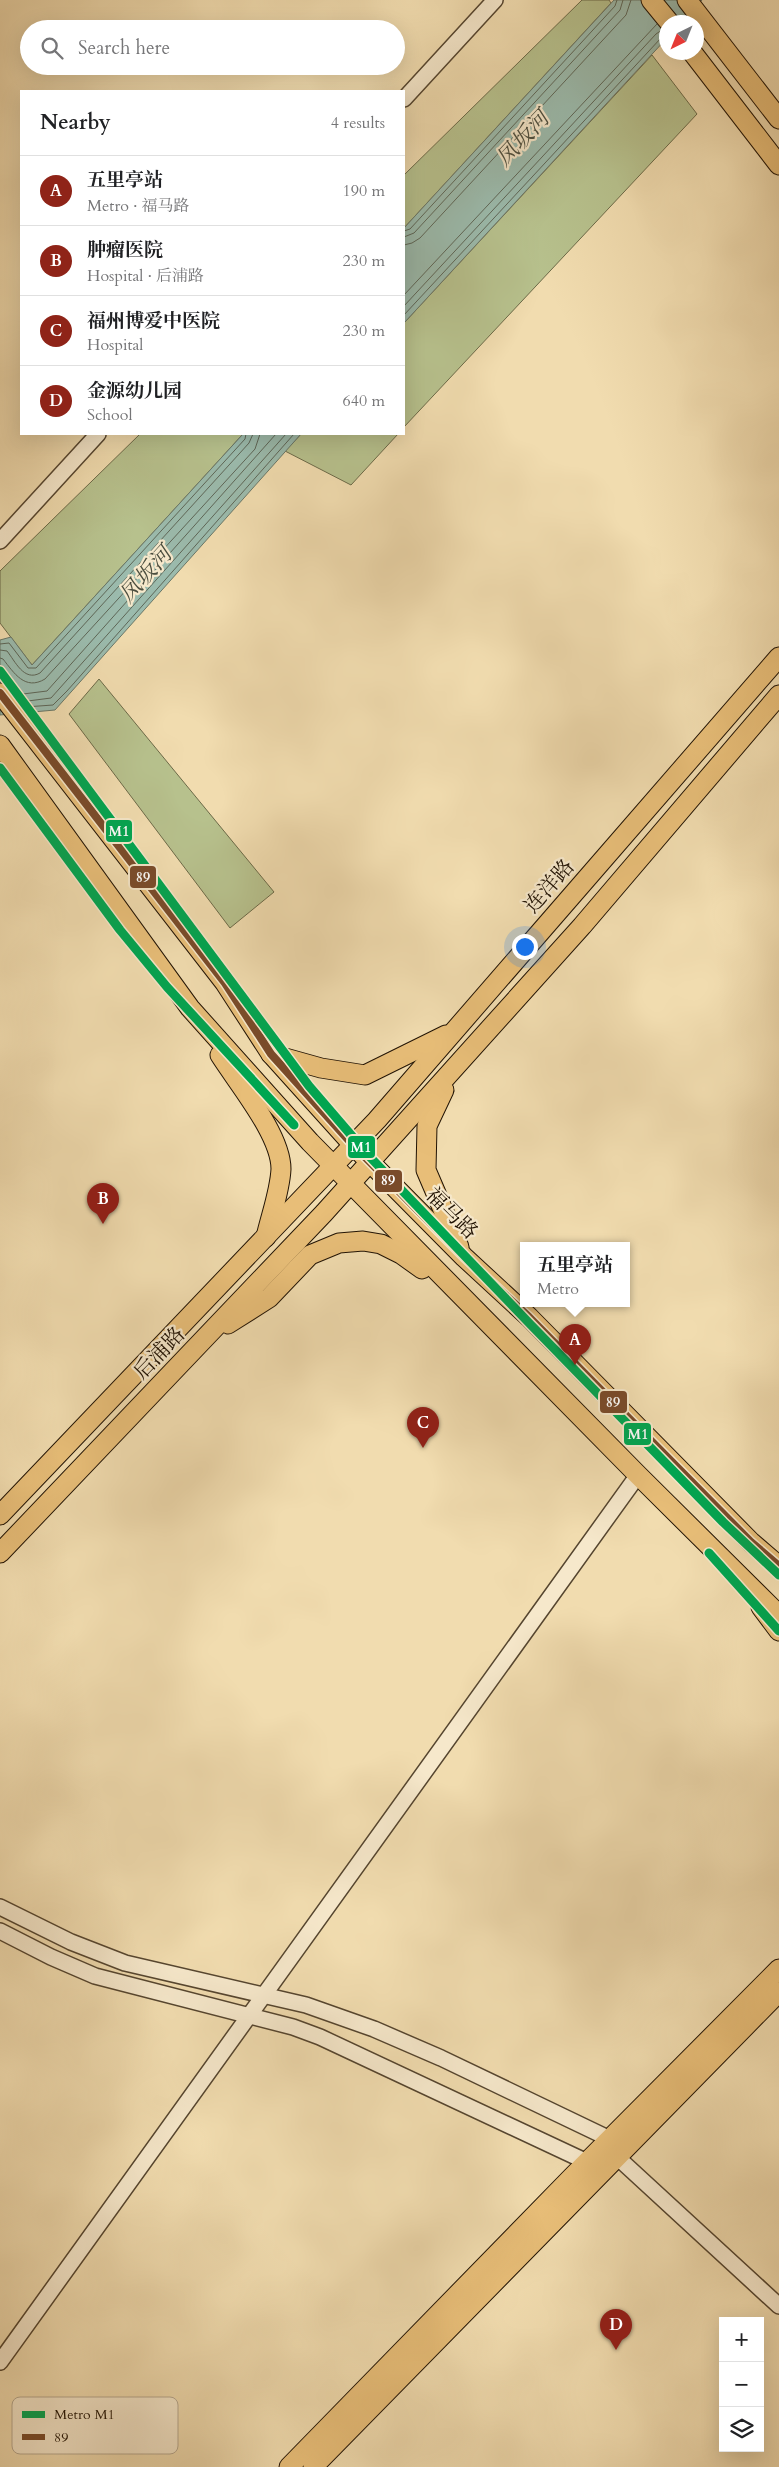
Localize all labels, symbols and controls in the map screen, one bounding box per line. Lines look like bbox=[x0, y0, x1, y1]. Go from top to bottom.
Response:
north arrow bbox=[659, 15, 704, 60]
search box bbox=[20, 20, 405, 75]
icon: search bbox=[38, 34, 66, 62]
text: Search here bbox=[78, 35, 170, 61]
water label: 凤坂河 bbox=[489, 101, 559, 173]
text: Nearby bbox=[40, 108, 111, 137]
text: 4 results bbox=[331, 112, 385, 134]
text: 五里亭站 bbox=[87, 167, 163, 193]
text: A bbox=[50, 180, 62, 202]
text: 190 m bbox=[343, 180, 385, 202]
text: Metro · 福马路 bbox=[87, 195, 190, 217]
text: 肿瘤医院 bbox=[87, 237, 163, 263]
text: B bbox=[50, 250, 62, 272]
text: 230 m bbox=[343, 250, 385, 272]
text: Hospital · 后浦路 bbox=[87, 265, 204, 287]
text: 福州博爱中医院 bbox=[87, 308, 220, 334]
text: C bbox=[50, 320, 62, 342]
text: 230 m bbox=[343, 320, 385, 342]
text: Hospital bbox=[87, 334, 143, 356]
text: 金源幼儿园 bbox=[87, 378, 182, 404]
text: D bbox=[49, 390, 63, 412]
text: 640 m bbox=[343, 390, 385, 412]
text: School bbox=[87, 404, 132, 426]
water label: 凤坂河 bbox=[113, 537, 182, 609]
line badge: M1 bbox=[105, 819, 133, 843]
text: M1 bbox=[109, 822, 129, 841]
street label: 连洋路 bbox=[518, 853, 581, 920]
line badge: 89 bbox=[129, 865, 157, 889]
text: 89 bbox=[136, 868, 150, 887]
your location bbox=[512, 934, 538, 960]
line badge: M1 bbox=[347, 1135, 376, 1159]
text: M1 bbox=[351, 1138, 371, 1157]
line badge: 89 bbox=[374, 1169, 403, 1193]
text: 89 bbox=[381, 1171, 395, 1190]
street label: 福马路 bbox=[419, 1181, 484, 1246]
pin: B bbox=[87, 1183, 119, 1224]
popup bbox=[520, 1242, 630, 1307]
text: 五里亭站 bbox=[537, 1252, 613, 1278]
text: Metro bbox=[537, 1278, 579, 1300]
street label: 后浦路 bbox=[127, 1321, 192, 1386]
pin: A bbox=[559, 1324, 591, 1365]
line badge: 89 bbox=[599, 1390, 628, 1414]
text: 89 bbox=[606, 1393, 620, 1412]
pin: C bbox=[407, 1407, 439, 1448]
line badge: M1 bbox=[623, 1422, 652, 1446]
text: M1 bbox=[628, 1425, 648, 1444]
pin: D bbox=[600, 2309, 632, 2350]
map controls bbox=[719, 2317, 764, 2452]
button: + bbox=[719, 2317, 764, 2362]
button: − bbox=[719, 2362, 764, 2407]
legend bbox=[12, 2397, 178, 2454]
text: Metro M1 bbox=[54, 2405, 115, 2424]
button: layers bbox=[719, 2407, 764, 2452]
text: 89 bbox=[54, 2428, 68, 2447]

